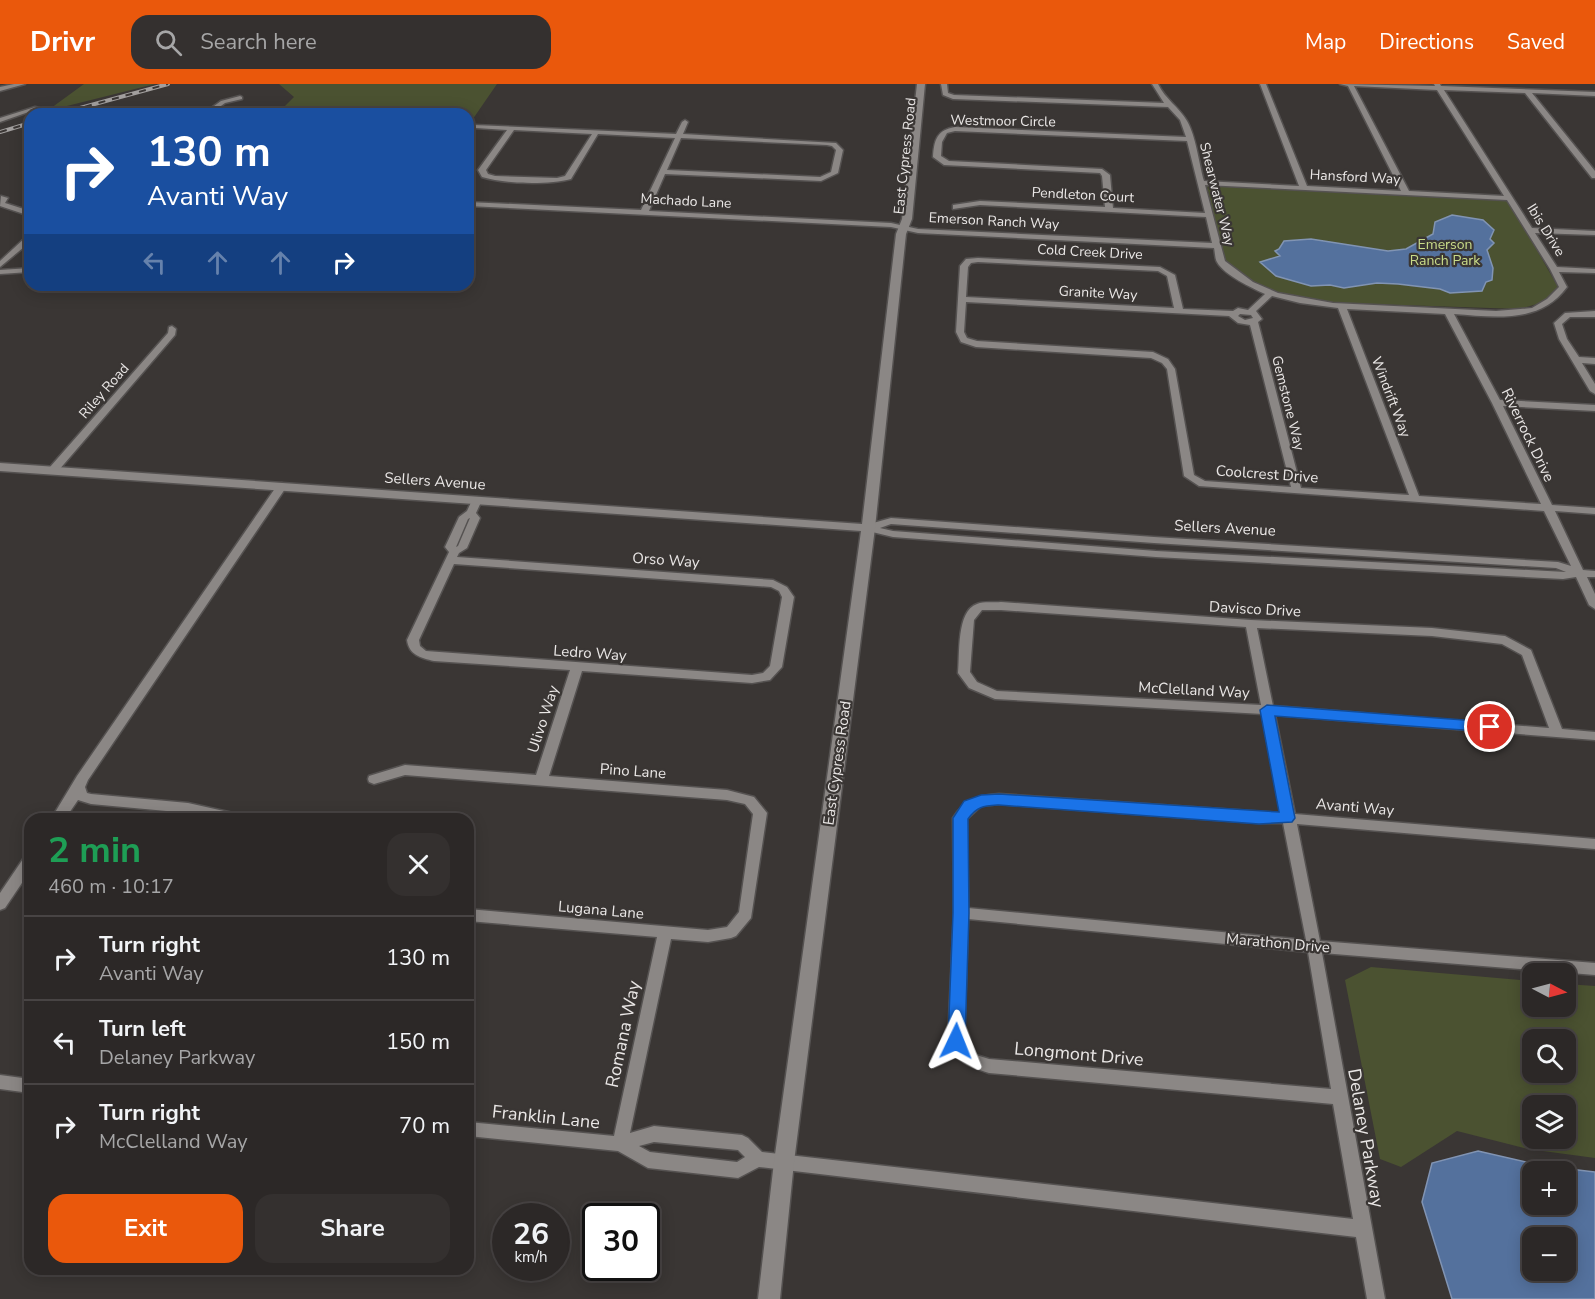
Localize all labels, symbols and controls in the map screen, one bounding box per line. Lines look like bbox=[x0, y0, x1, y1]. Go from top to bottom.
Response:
search box bbox=[131, 15, 551, 69]
text: Drivr bbox=[30, 23, 95, 61]
icon: search bbox=[152, 26, 185, 59]
text: Search here bbox=[200, 27, 317, 57]
text: Map bbox=[1305, 28, 1346, 56]
text: Directions bbox=[1379, 28, 1474, 56]
text: Saved bbox=[1507, 28, 1565, 56]
street label: East Cypress Road bbox=[889, 97, 921, 215]
street label: Westmoor Circle bbox=[950, 111, 1056, 131]
text: 130 m bbox=[147, 124, 271, 181]
icon: right bbox=[48, 132, 126, 210]
street label: Shearwater Way bbox=[1195, 140, 1239, 248]
street label: Hansford Way bbox=[1309, 165, 1402, 189]
text: Avanti Way bbox=[147, 178, 288, 215]
street label: Pendleton Court bbox=[1031, 183, 1135, 207]
street label: Machado Lane bbox=[640, 189, 732, 213]
street label: Ibis Drive bbox=[1522, 200, 1570, 260]
street label: Emerson Ranch Way bbox=[928, 208, 1060, 234]
park label: Emerson Ranch Park bbox=[1410, 235, 1481, 270]
street label: Cold Creek Drive bbox=[1037, 240, 1143, 264]
icon: left bbox=[138, 246, 171, 279]
icon: ahead bbox=[201, 246, 234, 279]
icon: ahead bbox=[264, 246, 297, 279]
icon: right bbox=[327, 246, 360, 279]
street label: Granite Way bbox=[1058, 281, 1139, 305]
street label: Gemstone Way bbox=[1267, 354, 1309, 453]
street label: Windrift Way bbox=[1367, 354, 1415, 441]
street label: Riley Road bbox=[75, 359, 133, 423]
street label: Riverrock Drive bbox=[1497, 385, 1559, 485]
street label: Coolcrest Drive bbox=[1215, 460, 1319, 488]
street label: Sellers Avenue bbox=[384, 467, 486, 495]
street label: Sellers Avenue bbox=[1174, 515, 1276, 541]
street label: Orso Way bbox=[632, 548, 701, 572]
street label: Davisco Drive bbox=[1209, 597, 1301, 621]
street label: Ledro Way bbox=[553, 640, 628, 666]
street label: McClelland Way bbox=[1138, 677, 1250, 703]
street label: Ulivo Way bbox=[523, 682, 563, 755]
street label: East Cypress Road bbox=[818, 699, 856, 827]
pin bbox=[1464, 701, 1515, 752]
icon: arrive bbox=[1473, 710, 1506, 743]
street label: Pino Lane bbox=[599, 759, 667, 783]
street label: Avanti Way bbox=[1315, 794, 1395, 820]
text: 2 min bbox=[48, 826, 141, 875]
button: close bbox=[387, 833, 450, 896]
text: 460 m · 10:17 bbox=[48, 873, 174, 900]
street label: Lugana Lane bbox=[557, 896, 645, 924]
street label: Marathon Drive bbox=[1225, 929, 1331, 957]
text: Turn right bbox=[99, 930, 200, 960]
icon: right bbox=[48, 942, 81, 975]
text: 130 m bbox=[386, 943, 450, 973]
text: Avanti Way bbox=[99, 960, 204, 987]
north arrow bbox=[1522, 963, 1576, 1017]
map controls bbox=[1522, 963, 1576, 1281]
street label: Romana Way bbox=[600, 978, 646, 1090]
position arrow bbox=[924, 1009, 988, 1073]
text: Turn left bbox=[99, 1014, 186, 1044]
icon: left bbox=[48, 1026, 81, 1059]
text: 150 m bbox=[386, 1027, 450, 1057]
button: search bbox=[1522, 1029, 1576, 1083]
street label: Longmont Drive bbox=[1013, 1036, 1145, 1072]
text: Delaney Parkway bbox=[99, 1044, 255, 1071]
street label: Delaney Parkway bbox=[1342, 1067, 1390, 1210]
button: layers bbox=[1522, 1095, 1576, 1149]
text: Turn right bbox=[99, 1098, 200, 1128]
street label: Franklin Lane bbox=[491, 1099, 601, 1135]
icon: right bbox=[48, 1110, 81, 1143]
text: 70 m bbox=[399, 1111, 450, 1141]
text: McClelland Way bbox=[99, 1128, 248, 1155]
button: + bbox=[1522, 1161, 1576, 1215]
button: Exit bbox=[48, 1194, 243, 1263]
button: Share bbox=[255, 1194, 450, 1263]
speed limit sign: 30 bbox=[582, 1203, 660, 1281]
text: 26 bbox=[513, 1214, 549, 1255]
button: − bbox=[1522, 1227, 1576, 1281]
text: km/h bbox=[514, 1247, 548, 1267]

